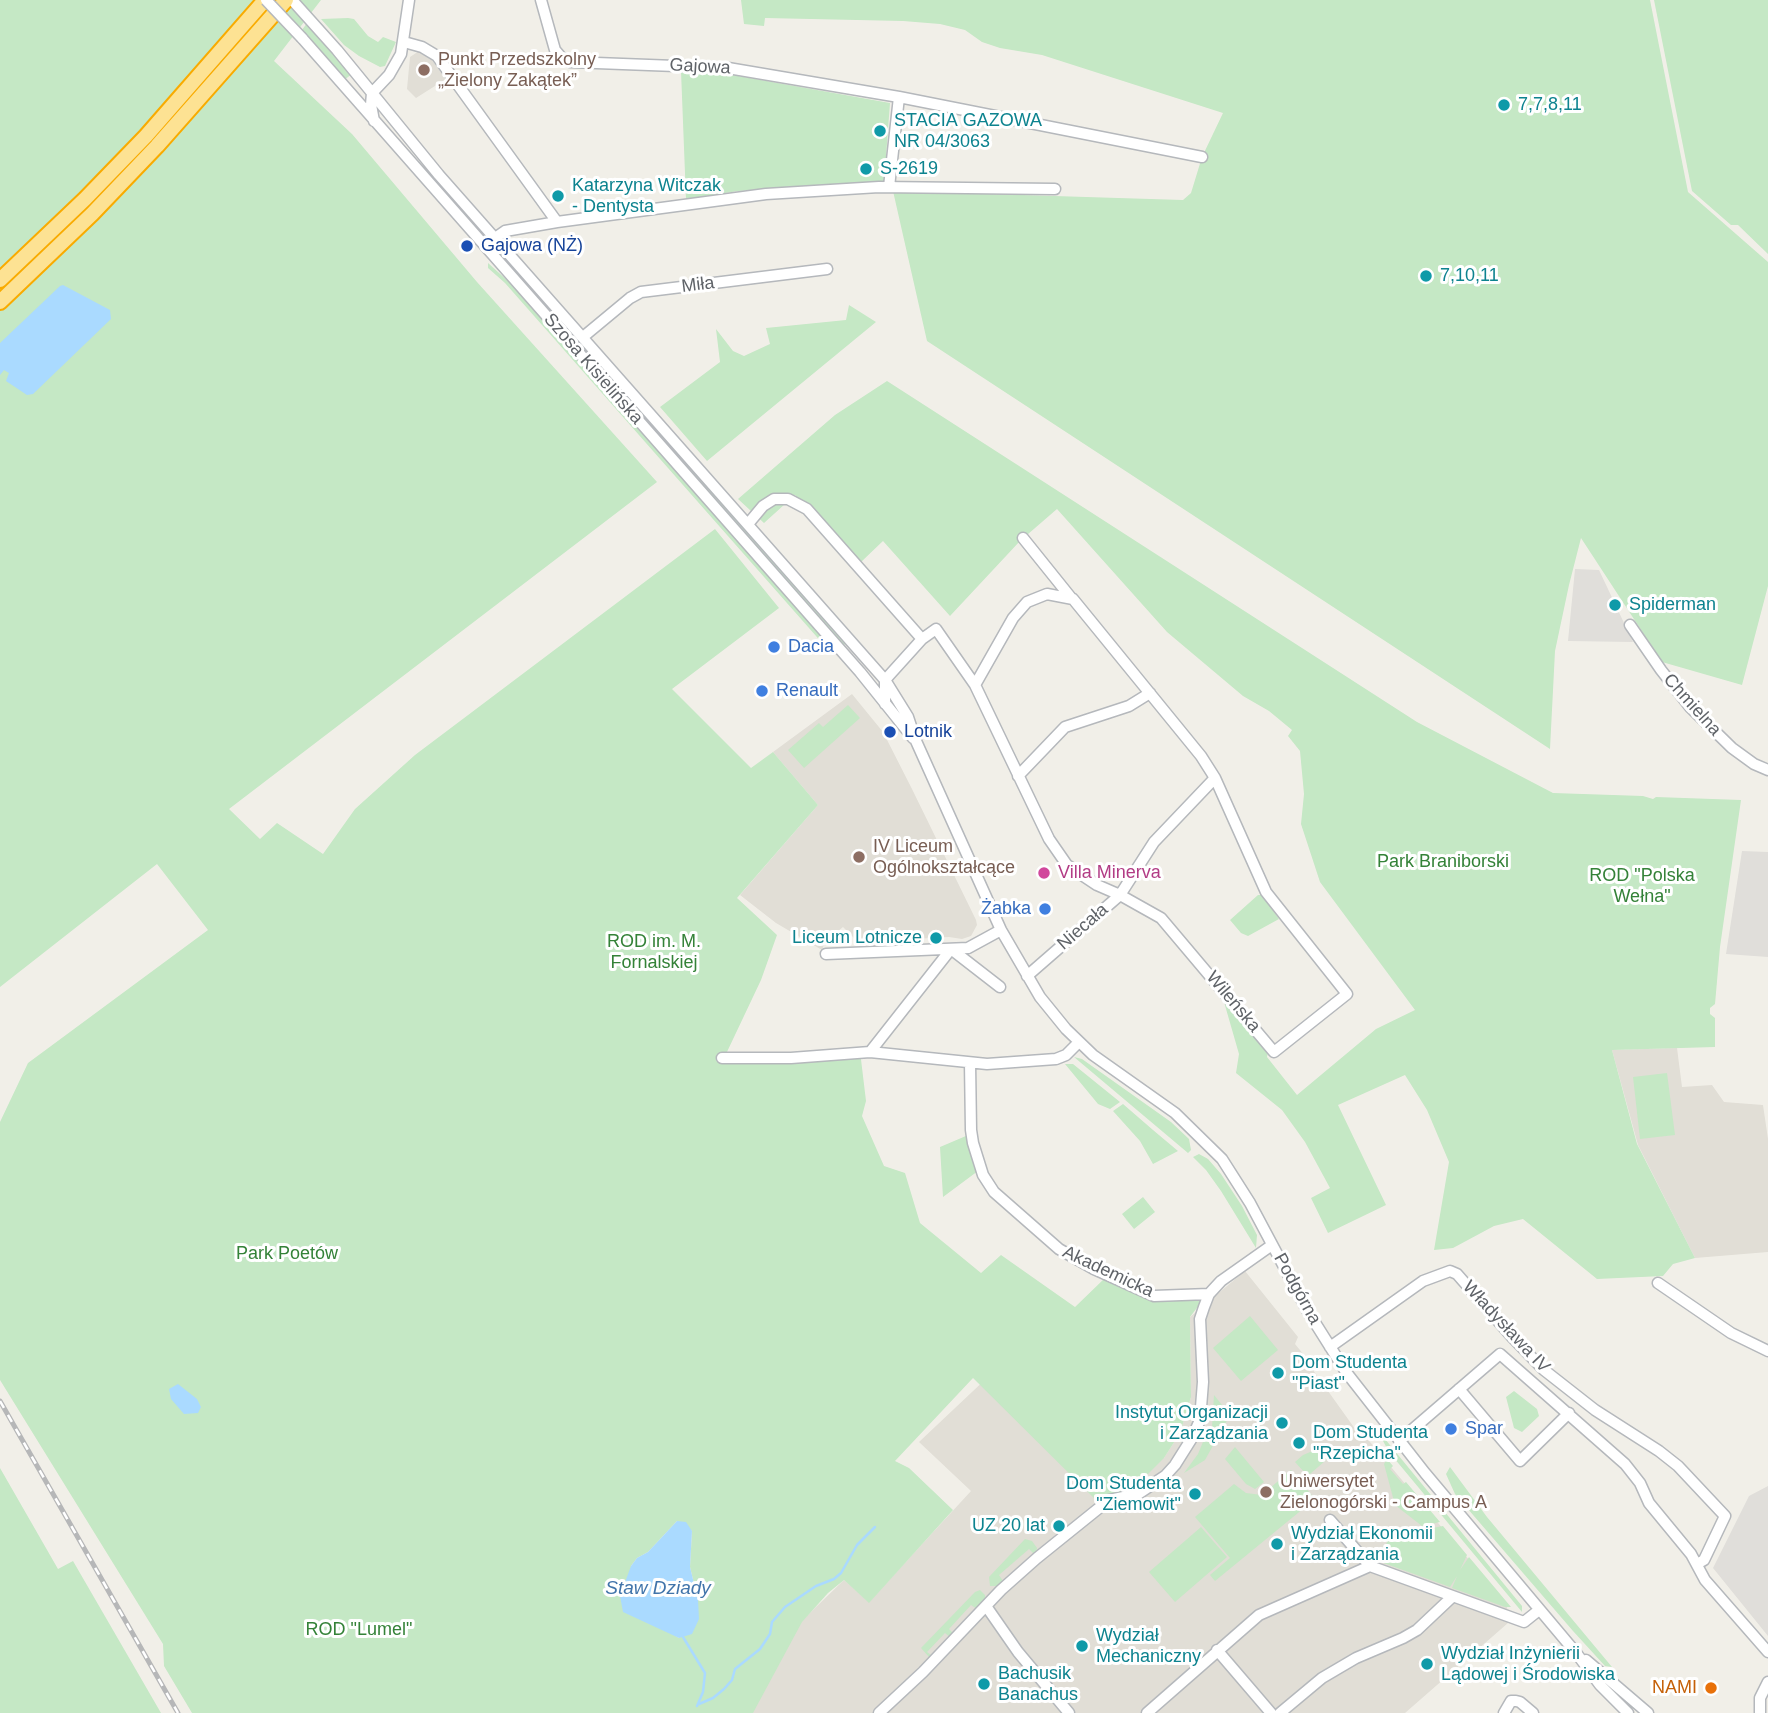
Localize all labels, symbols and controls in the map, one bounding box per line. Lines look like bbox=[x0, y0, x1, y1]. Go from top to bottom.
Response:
place label: Punkt Przedszkolny „Zielony Zakątek” bbox=[438, 49, 596, 92]
street label: Gajowa bbox=[669, 55, 731, 79]
marker: Punkt Przedszkolny „Zielony Zakątek” bbox=[416, 62, 432, 78]
place label: 7,7,8,11 bbox=[1518, 94, 1582, 116]
marker: 7,7,8,11 bbox=[1496, 97, 1512, 113]
place label: STACIA GAZOWA NR 04/3063 bbox=[894, 110, 1042, 152]
marker: STACIA GAZOWA NR 04/3063 bbox=[872, 123, 888, 139]
place label: S-2619 bbox=[880, 158, 938, 180]
marker: S-2619 bbox=[858, 161, 874, 177]
place label: Katarzyna Witczak - Dentysta bbox=[572, 175, 721, 218]
marker: Katarzyna Witczak - Dentysta bbox=[550, 188, 566, 204]
place label: Gajowa (NŻ) bbox=[481, 235, 583, 257]
marker: Gajowa (NŻ) bbox=[459, 238, 475, 254]
place label: 7,10,11 bbox=[1440, 265, 1499, 287]
marker: 7,10,11 bbox=[1418, 268, 1434, 284]
street label: Miła bbox=[680, 272, 716, 298]
street label: Szosa Kisielińska bbox=[539, 309, 647, 429]
place label: Spiderman bbox=[1629, 594, 1716, 616]
marker: Spiderman bbox=[1607, 597, 1623, 613]
place label: Dacia bbox=[788, 636, 834, 658]
marker: Dacia bbox=[766, 639, 782, 655]
street label: Chmielna bbox=[1659, 670, 1725, 740]
place label: Renault bbox=[776, 680, 838, 702]
marker: Renault bbox=[754, 683, 770, 699]
place label: Lotnik bbox=[904, 721, 952, 743]
marker: Lotnik bbox=[882, 724, 898, 740]
place label: IV Liceum Ogólnokształcące bbox=[873, 836, 1015, 878]
marker: IV Liceum Ogólnokształcące bbox=[851, 849, 867, 865]
park label: Park Braniborski bbox=[1377, 851, 1509, 873]
place label: Villa Minerva bbox=[1058, 862, 1161, 884]
marker: Villa Minerva bbox=[1036, 865, 1052, 881]
park label: ROD "Polska Wełna" bbox=[1589, 865, 1695, 908]
place label: Żabka bbox=[981, 898, 1031, 920]
street label: Niecała bbox=[1053, 899, 1113, 955]
marker: Żabka bbox=[1037, 901, 1053, 917]
place label: Liceum Lotnicze bbox=[792, 927, 922, 949]
marker: Liceum Lotnicze bbox=[928, 930, 944, 946]
park label: ROD im. M. Fornalskiej bbox=[607, 931, 701, 974]
street label: Wileńska bbox=[1201, 967, 1265, 1037]
street label: Akademicka bbox=[1059, 1241, 1157, 1303]
park label: Park Poetów bbox=[236, 1243, 338, 1265]
street label: Podgórna bbox=[1269, 1250, 1325, 1328]
street label: Władysława IV bbox=[1458, 1276, 1554, 1378]
place label: Dom Studenta "Piast" bbox=[1292, 1352, 1407, 1394]
marker: Dom Studenta "Piast" bbox=[1270, 1365, 1286, 1381]
place label: Instytut Organizacji i Zarządzania bbox=[1115, 1402, 1268, 1444]
marker: Instytut Organizacji i Zarządzania bbox=[1274, 1415, 1290, 1431]
place label: Spar bbox=[1465, 1418, 1503, 1440]
marker: Spar bbox=[1443, 1421, 1459, 1437]
place label: Dom Studenta "Rzepicha" bbox=[1313, 1422, 1428, 1464]
marker: Dom Studenta "Rzepicha" bbox=[1291, 1435, 1307, 1451]
place label: Uniwersytet Zielonogórski - Campus A bbox=[1280, 1471, 1487, 1514]
place label: Dom Studenta "Ziemowit" bbox=[1066, 1473, 1181, 1516]
marker: Uniwersytet Zielonogórski - Campus A bbox=[1258, 1484, 1274, 1500]
marker: Dom Studenta "Ziemowit" bbox=[1187, 1486, 1203, 1502]
place label: UZ 20 lat bbox=[972, 1515, 1045, 1537]
marker: UZ 20 lat bbox=[1051, 1518, 1067, 1534]
place label: Wydział Ekonomii i Zarządzania bbox=[1291, 1523, 1433, 1566]
marker: Wydział Ekonomii i Zarządzania bbox=[1269, 1536, 1285, 1552]
water label: Staw Dziady bbox=[605, 1578, 711, 1600]
park label: ROD "Lumel" bbox=[306, 1619, 412, 1641]
place label: Wydział Mechaniczny bbox=[1096, 1625, 1201, 1668]
marker: Wydział Mechaniczny bbox=[1074, 1638, 1090, 1654]
place label: Wydział Inżynierii Lądowej i Środowiska bbox=[1441, 1643, 1615, 1686]
marker: Wydział Inżynierii Lądowej i Środowiska bbox=[1419, 1656, 1435, 1672]
place label: Bachusik Banachus bbox=[998, 1663, 1078, 1706]
marker: Bachusik Banachus bbox=[976, 1676, 992, 1692]
place label: NAMI bbox=[1652, 1677, 1697, 1699]
marker: NAMI bbox=[1703, 1680, 1719, 1696]

